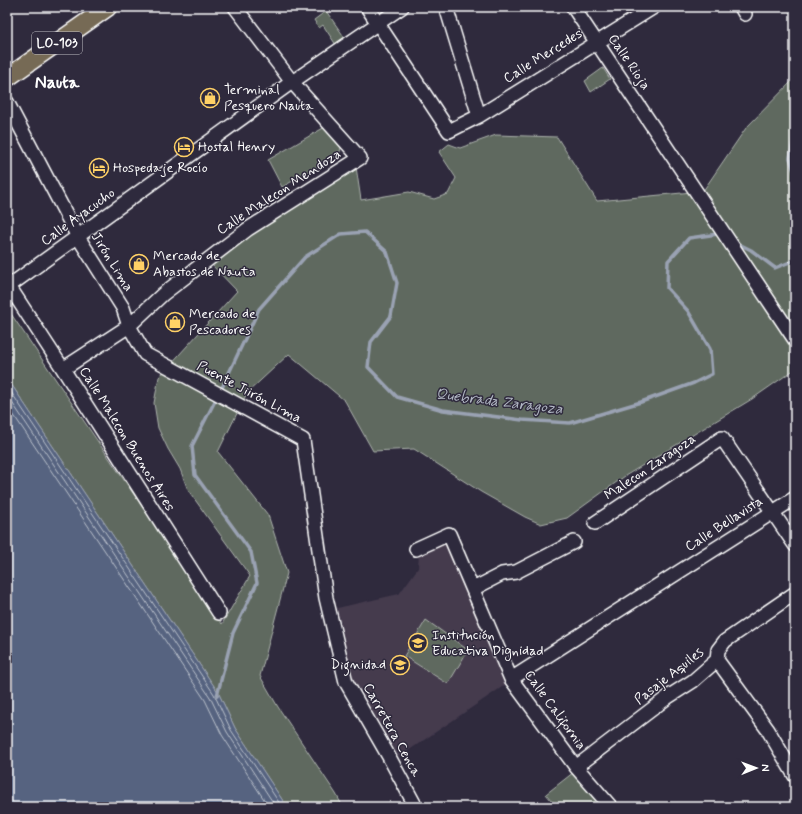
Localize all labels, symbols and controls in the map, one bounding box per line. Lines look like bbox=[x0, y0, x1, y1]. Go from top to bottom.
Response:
street label: Calle Mercedes bbox=[500, 25, 586, 87]
street label: Calle Rioja bbox=[604, 31, 654, 94]
road number: LO-103 bbox=[32, 32, 82, 54]
district label: Nauta bbox=[35, 71, 80, 95]
place label: Terminal Pesquero Nauta bbox=[224, 81, 314, 115]
shop icon: Terminal Pesquero Nauta bbox=[199, 87, 221, 109]
hotel icon: Hostal Henry bbox=[173, 136, 195, 158]
place label: Hostal Henry bbox=[198, 138, 275, 156]
street label: Calle Malecon Mendoza bbox=[213, 145, 345, 239]
hotel icon: Hospedaje Rocío bbox=[88, 157, 110, 179]
place label: Hospedaje Rocío bbox=[113, 159, 208, 177]
street label: Calle Ayacucho bbox=[37, 184, 119, 250]
street label: Jirón Lima bbox=[87, 229, 137, 295]
place label: Mercado de Abastos de Nauta bbox=[153, 247, 256, 281]
shop icon: Mercado de Abastos de Nauta bbox=[128, 253, 150, 275]
place label: Mercado de Pescadores bbox=[189, 305, 256, 339]
shop icon: Mercado de Pescadores bbox=[164, 311, 186, 333]
street label: Puente Jiirón Lima bbox=[194, 357, 304, 427]
street label: Calle Malecon Buenos Aires bbox=[75, 363, 179, 515]
water label: Quebrada Zaragoza bbox=[434, 384, 564, 420]
street label: Malecon Zaragoza bbox=[601, 430, 699, 504]
street label: Calle Bellavista bbox=[682, 492, 766, 556]
place label: Institución Educativa Dignidad bbox=[432, 626, 544, 661]
school or university icon: Institución Educativa Dignidad bbox=[407, 632, 429, 654]
street label: Pasaje Aquiles bbox=[631, 643, 708, 709]
school or university icon: Dignidad bbox=[389, 654, 411, 676]
place label: Dignidad bbox=[331, 656, 386, 676]
street label: Calle California bbox=[518, 667, 590, 755]
street label: Carretera Cenca bbox=[359, 680, 425, 781]
north arrow bbox=[736, 748, 776, 788]
text: N bbox=[758, 764, 772, 772]

